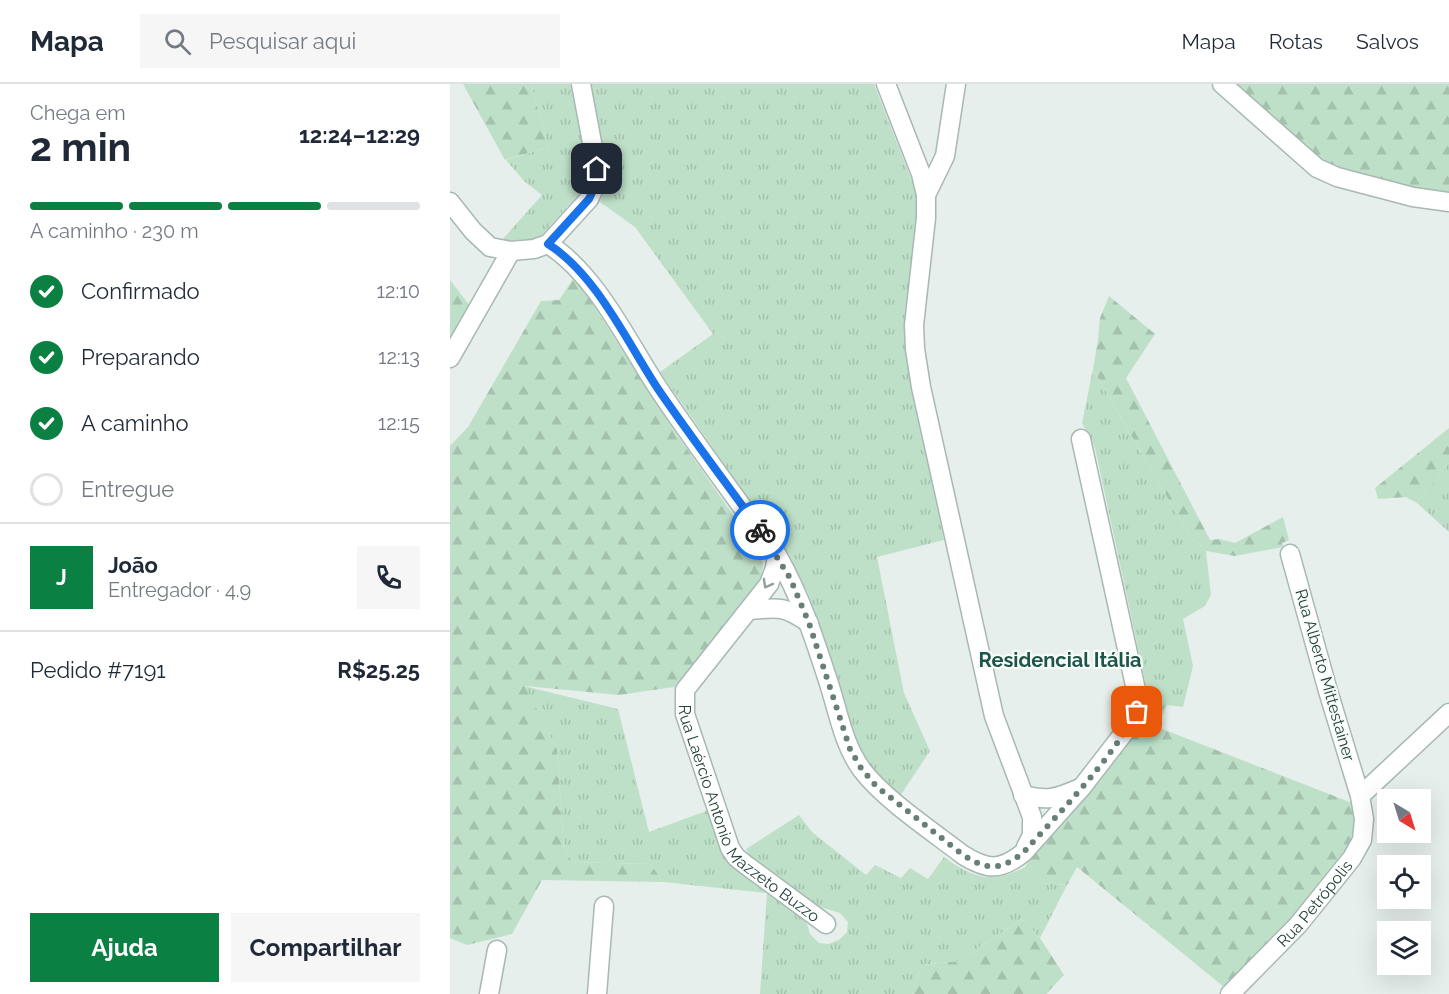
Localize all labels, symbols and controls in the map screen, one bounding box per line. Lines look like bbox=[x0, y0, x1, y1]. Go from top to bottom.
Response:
search box bbox=[140, 14, 560, 68]
text: Mapa bbox=[30, 25, 104, 58]
icon: search bbox=[161, 25, 194, 58]
text: Pesquisar aqui bbox=[209, 28, 356, 54]
text: Mapa bbox=[1182, 29, 1236, 54]
text: Rotas bbox=[1269, 29, 1323, 54]
text: Salvos bbox=[1356, 29, 1419, 54]
text: Chega em bbox=[30, 101, 126, 125]
text: 12:24–12:29 bbox=[299, 122, 420, 148]
text: 2 min bbox=[30, 124, 131, 170]
pin bbox=[571, 143, 622, 194]
icon: home bbox=[580, 152, 613, 185]
text: A caminho · 230 m bbox=[30, 219, 199, 243]
icon: check bbox=[30, 275, 63, 308]
text: Confirmado bbox=[81, 278, 200, 304]
text: 12:10 bbox=[376, 279, 420, 303]
icon: check bbox=[30, 341, 63, 374]
text: Preparando bbox=[81, 344, 200, 370]
text: 12:13 bbox=[378, 345, 420, 369]
icon: check bbox=[30, 407, 63, 440]
text: A caminho bbox=[81, 410, 189, 436]
text: 12:15 bbox=[378, 411, 420, 435]
text: Entregue bbox=[81, 476, 174, 502]
courier bbox=[730, 500, 790, 560]
icon: bike bbox=[744, 514, 777, 547]
button: phone bbox=[357, 546, 420, 609]
text: João bbox=[108, 552, 158, 578]
text: J bbox=[56, 564, 67, 590]
text: Entregador · 4.9 bbox=[108, 578, 251, 602]
one-way arrow bbox=[763, 578, 774, 588]
street label: Rua Alberto Mittestainer bbox=[1291, 587, 1359, 764]
district label: Residencial Itália bbox=[979, 648, 1141, 672]
text: Pedido #7191 bbox=[30, 657, 166, 683]
text: R$25.25 bbox=[337, 657, 420, 683]
pin bbox=[1111, 686, 1162, 737]
icon: bag bbox=[1120, 695, 1153, 728]
street label: Rua Laércio Antonio Mazzeto Buzzo bbox=[676, 705, 824, 926]
north arrow bbox=[1377, 789, 1431, 843]
map controls bbox=[1377, 789, 1431, 975]
button: locate bbox=[1377, 855, 1431, 909]
street label: Rua Petrópolis bbox=[1273, 856, 1356, 950]
button: Ajuda bbox=[30, 913, 219, 982]
button: Compartilhar bbox=[231, 913, 420, 982]
button: layers bbox=[1377, 921, 1431, 975]

